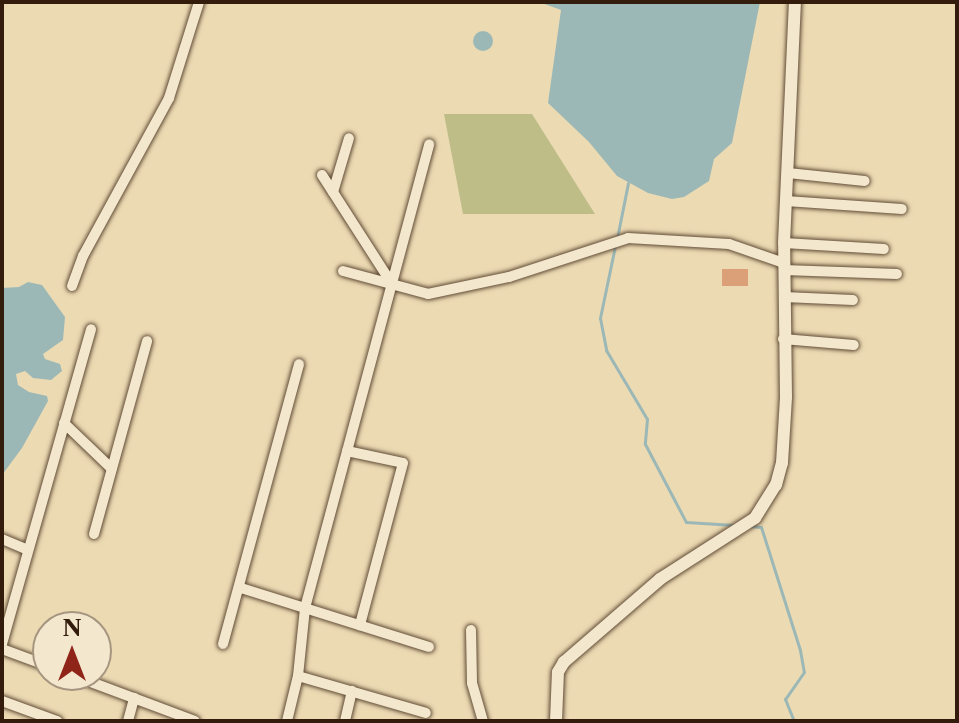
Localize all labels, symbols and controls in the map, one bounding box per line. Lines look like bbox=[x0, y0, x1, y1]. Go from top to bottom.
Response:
north arrow bbox=[32, 611, 112, 691]
text: N bbox=[62, 615, 82, 642]

